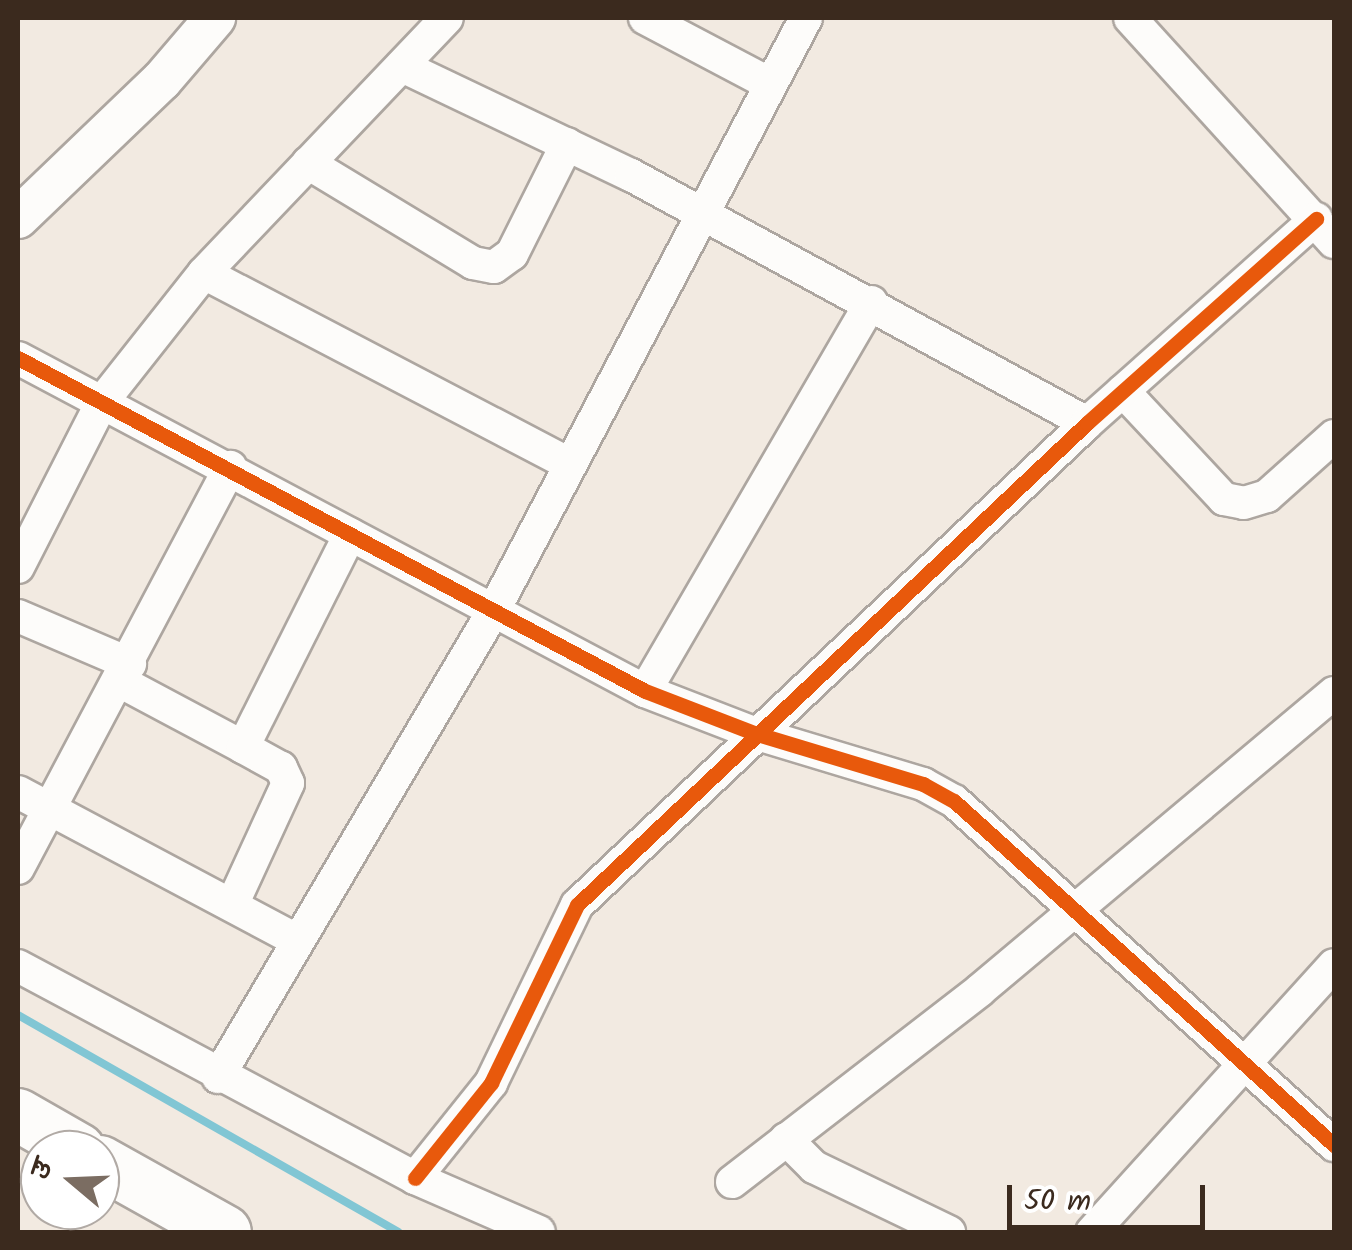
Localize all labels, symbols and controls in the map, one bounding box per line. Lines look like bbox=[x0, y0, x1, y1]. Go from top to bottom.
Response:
north arrow bbox=[20, 1130, 120, 1230]
text: उ bbox=[19, 1155, 67, 1186]
scale bar bbox=[1012, 1165, 1210, 1227]
text: 50 m bbox=[1024, 1178, 1091, 1226]

